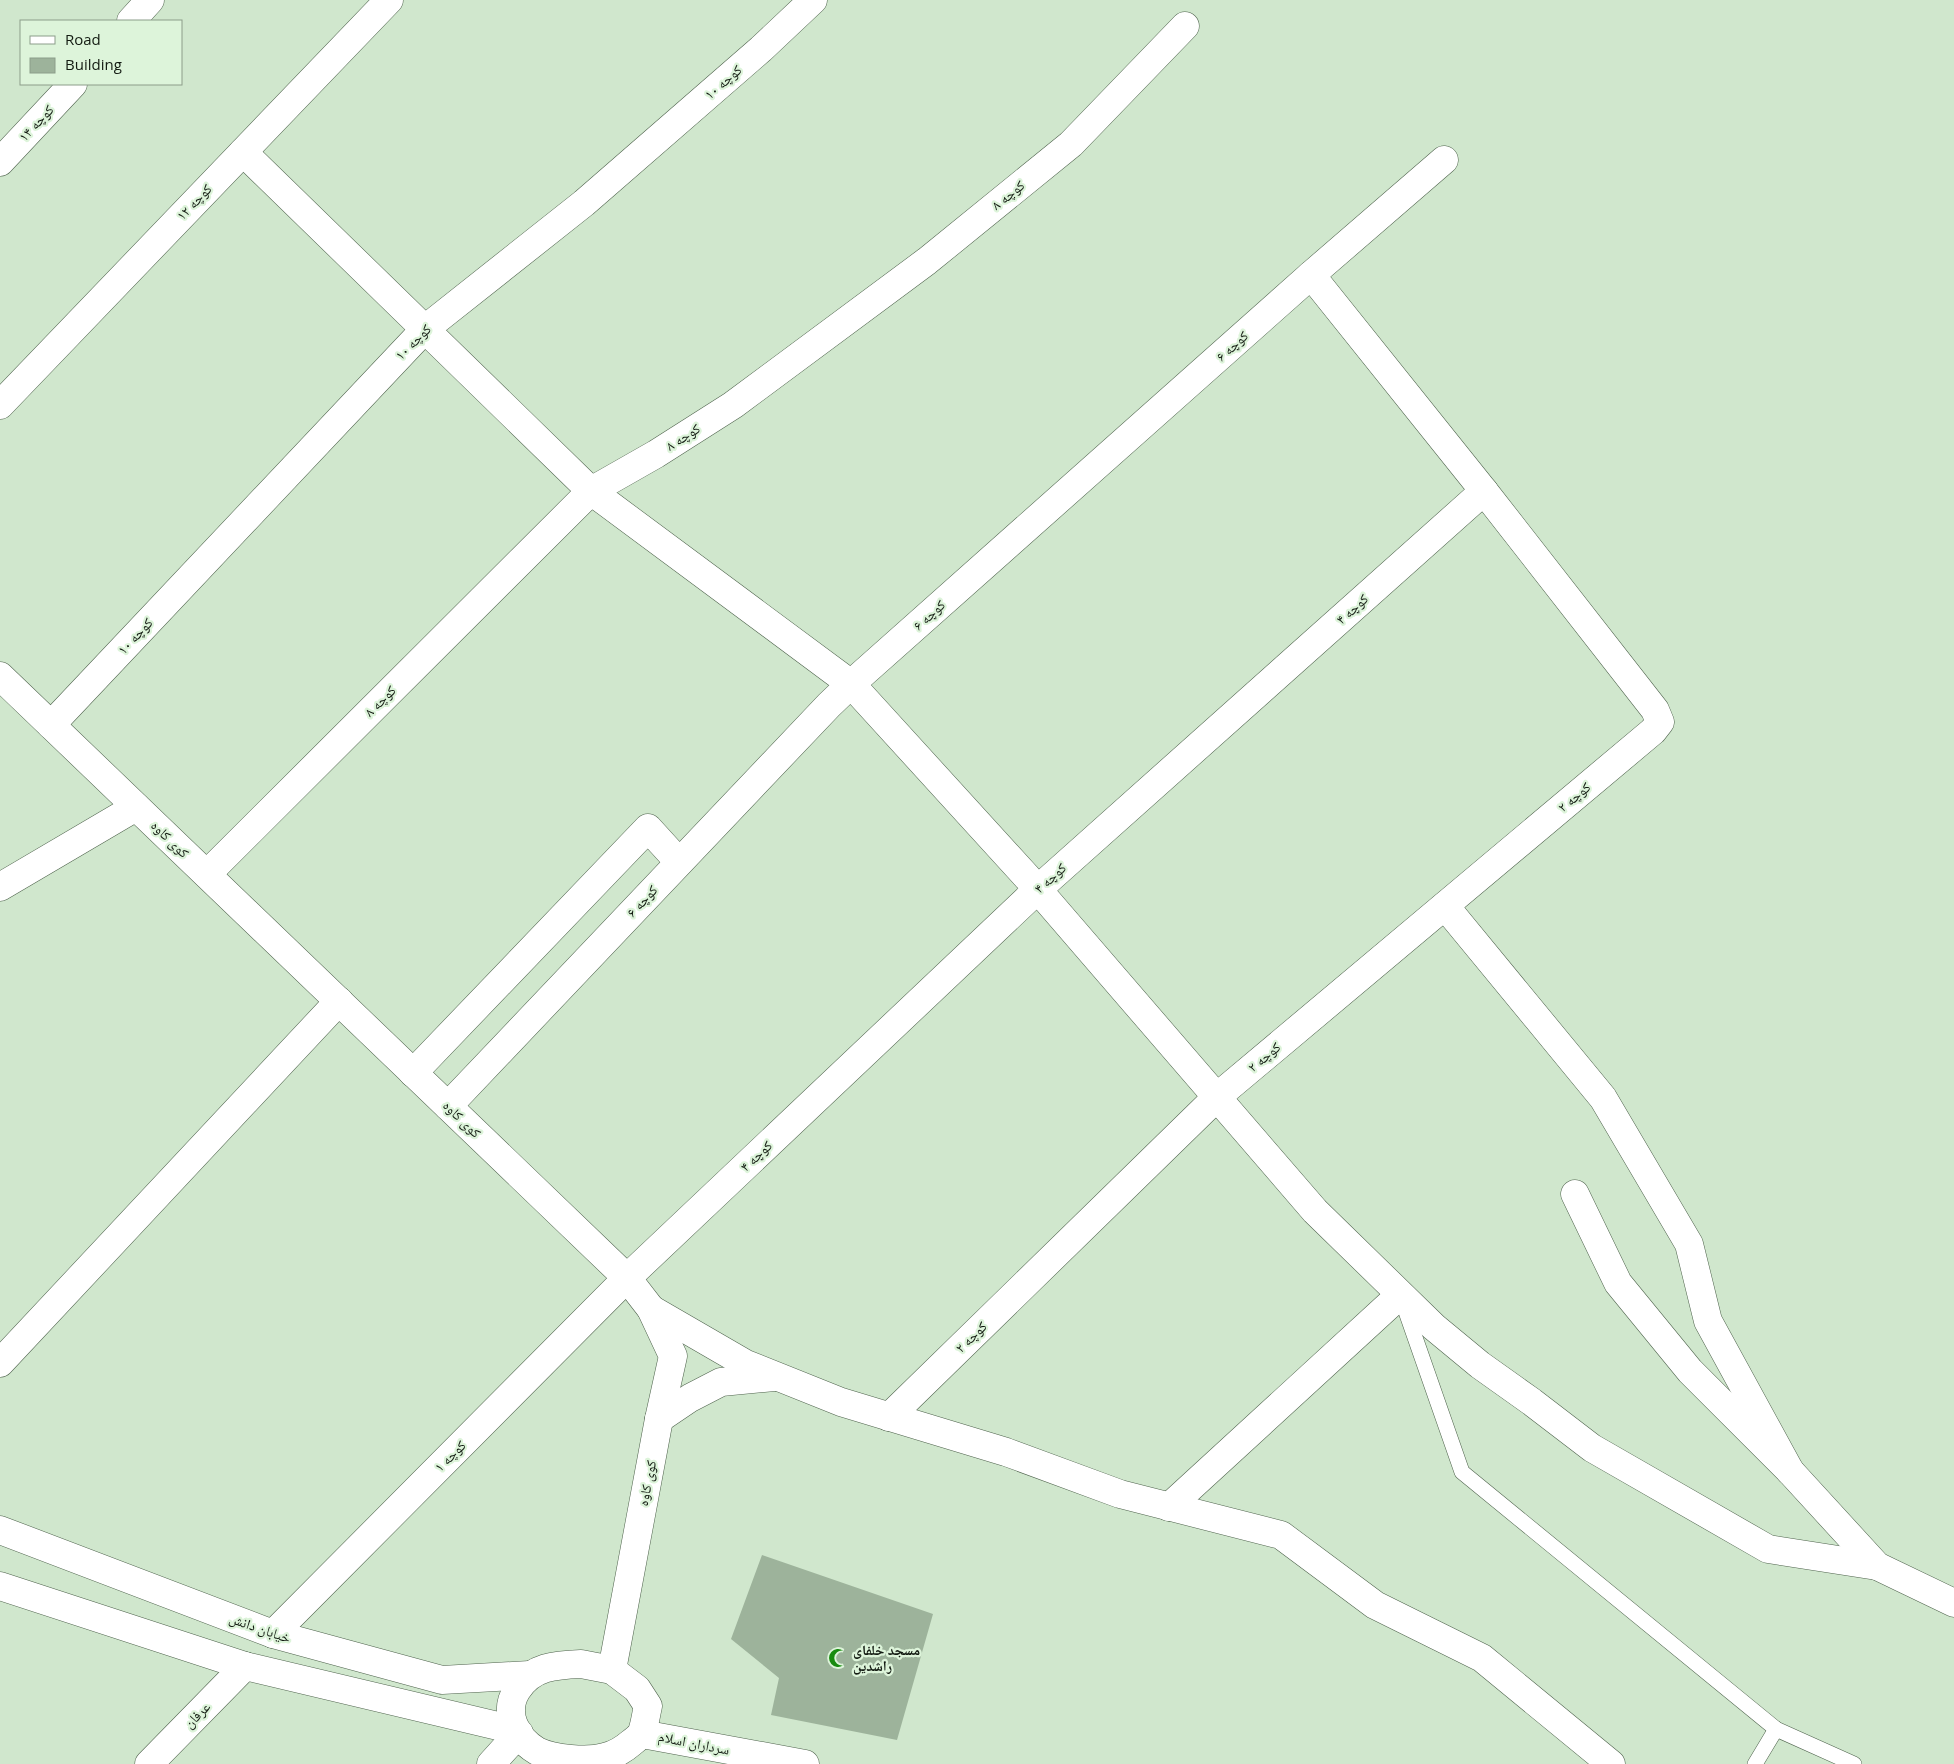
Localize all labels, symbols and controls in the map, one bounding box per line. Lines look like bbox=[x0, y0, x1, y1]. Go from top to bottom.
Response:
legend bbox=[20, 20, 182, 85]
text: Road bbox=[65, 29, 101, 49]
text: Building bbox=[65, 54, 122, 74]
street label: کوچه ۱۰ bbox=[700, 60, 746, 103]
street label: کوچه ۱۴ bbox=[14, 100, 58, 145]
street label: کوچه ۸ bbox=[987, 175, 1028, 214]
street label: کوچه ۱۲ bbox=[172, 179, 216, 224]
street label: کوچه ۱۰ bbox=[390, 319, 435, 364]
street label: کوچه ۶ bbox=[1211, 326, 1252, 365]
street label: کوچه ۸ bbox=[662, 418, 704, 455]
street label: کوچه ۴ bbox=[1331, 589, 1372, 628]
street label: کوچه ۶ bbox=[908, 595, 949, 634]
street label: کوچه ۱۰ bbox=[113, 613, 157, 658]
street label: کوچه ۸ bbox=[360, 681, 400, 721]
street label: کوچه ۲ bbox=[1553, 777, 1594, 816]
street label: کوی کاوه bbox=[147, 816, 194, 862]
street label: کوچه ۴ bbox=[1029, 858, 1070, 897]
street label: کوچه ۶ bbox=[622, 880, 662, 921]
street label: کوچه ۲ bbox=[1243, 1037, 1284, 1076]
street label: کوی کاوه bbox=[439, 1096, 486, 1142]
street label: کوچه ۴ bbox=[735, 1136, 776, 1175]
street label: کوچه ۲ bbox=[951, 1317, 991, 1357]
street label: کوچه ۱ bbox=[430, 1436, 470, 1476]
street label: کوی کاوه bbox=[633, 1458, 660, 1507]
street label: خیابان دانش bbox=[227, 1608, 294, 1647]
place label: مسجد خلفای راشدین bbox=[853, 1640, 920, 1675]
mosque icon: مسجد خلفای راشدین bbox=[827, 1647, 849, 1669]
street label: عرفان bbox=[179, 1697, 214, 1732]
street label: سرداران اسلام bbox=[657, 1726, 731, 1760]

